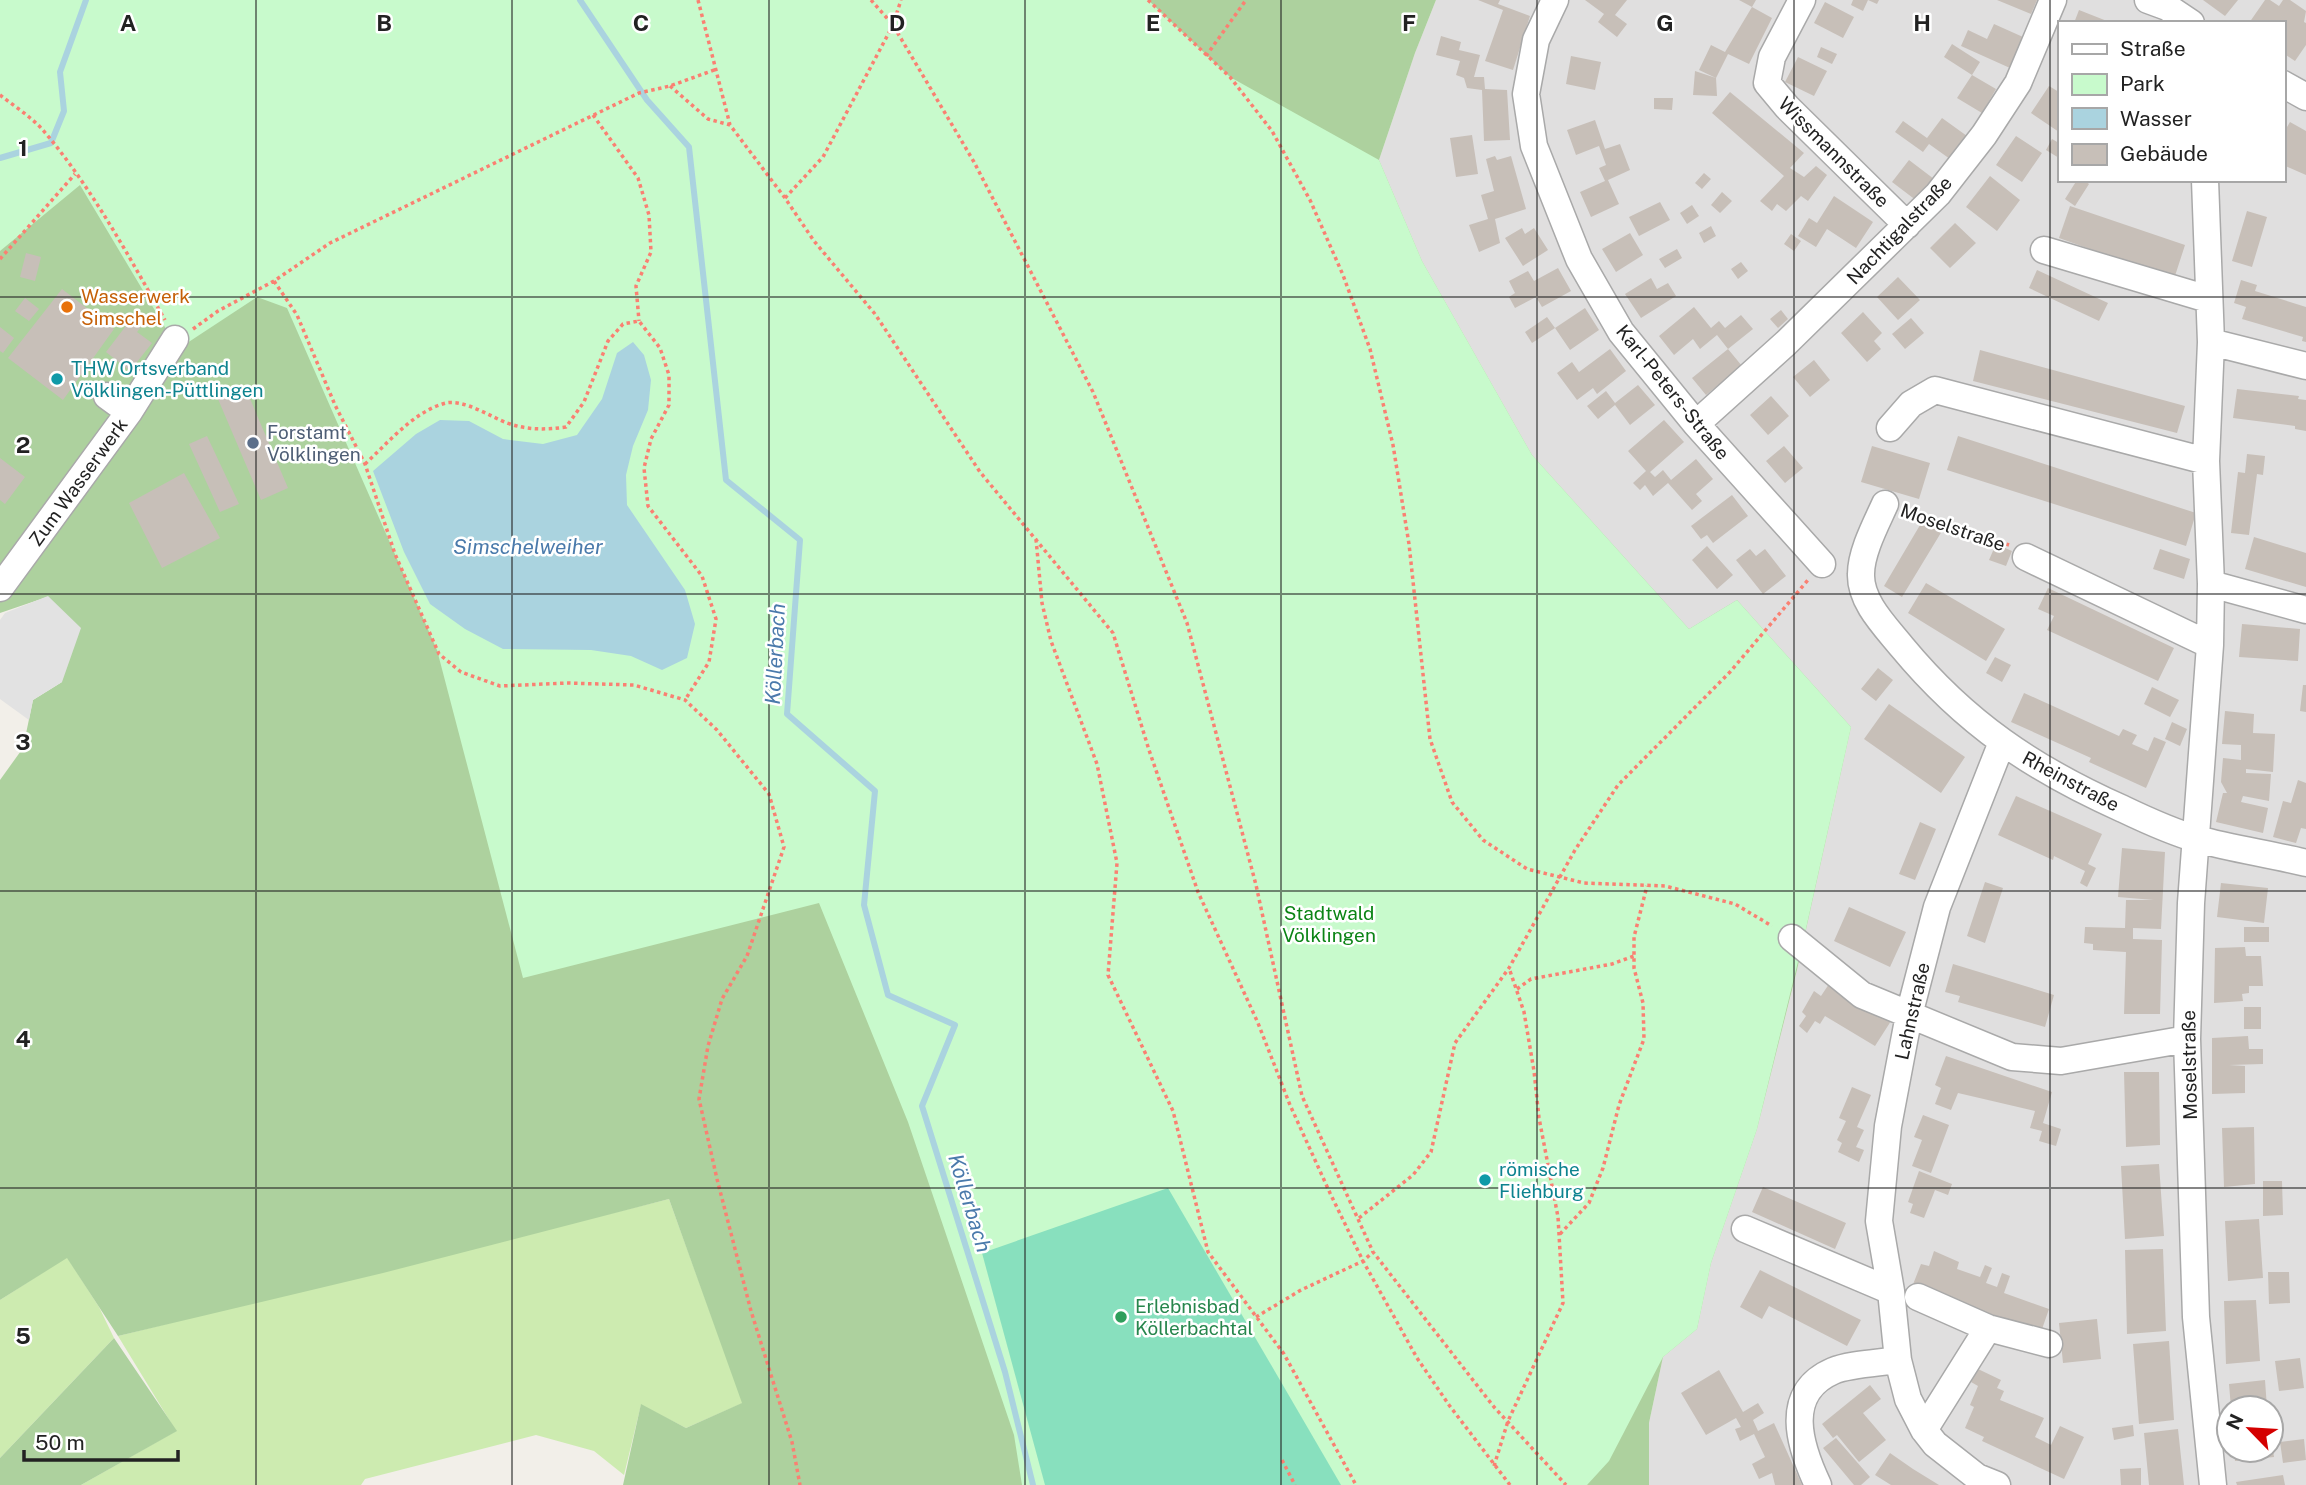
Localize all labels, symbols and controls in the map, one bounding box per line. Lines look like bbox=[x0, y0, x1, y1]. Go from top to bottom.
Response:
text: A bbox=[120, 9, 137, 36]
text: B bbox=[376, 9, 392, 36]
text: C bbox=[633, 9, 649, 36]
text: D bbox=[889, 9, 905, 36]
text: E bbox=[1146, 9, 1160, 36]
text: F bbox=[1402, 9, 1416, 36]
text: G bbox=[1656, 9, 1674, 36]
text: H bbox=[1913, 9, 1931, 36]
legend bbox=[2058, 21, 2285, 182]
text: Straße bbox=[2120, 36, 2186, 61]
text: Park bbox=[2120, 71, 2165, 96]
street label: Wissmannstraße bbox=[1774, 92, 1894, 212]
text: Wasser bbox=[2120, 106, 2192, 131]
text: 1 bbox=[18, 134, 28, 161]
text: Gebäude bbox=[2120, 141, 2208, 166]
street label: Nachtigalstraße bbox=[1842, 171, 1956, 289]
place label: Wasserwerk Simschel bbox=[81, 285, 190, 329]
marker: Wasserwerk Simschel bbox=[59, 299, 75, 315]
street label: Karl-Peters-Straße bbox=[1612, 320, 1734, 464]
place label: THW Ortsverband Völklingen-Püttlingen bbox=[71, 357, 263, 401]
marker: THW Ortsverband Völklingen-Püttlingen bbox=[49, 371, 65, 387]
street label: Zum Wasserwerk bbox=[24, 414, 132, 550]
place label: Forstamt Völklingen bbox=[267, 421, 361, 465]
text: 2 bbox=[16, 431, 30, 458]
marker: Forstamt Völklingen bbox=[245, 435, 261, 451]
street label: Moselstraße bbox=[1898, 499, 2008, 555]
water label: Simschelweiher bbox=[453, 534, 604, 559]
water label: Köllerbach bbox=[760, 603, 790, 705]
text: 3 bbox=[15, 728, 31, 755]
street label: Rheinstraße bbox=[2019, 746, 2123, 816]
park label: Stadtwald Völklingen bbox=[1282, 902, 1376, 946]
street label: Lahnstraße bbox=[1890, 960, 1934, 1062]
street label: Moselstraße bbox=[2177, 1010, 2201, 1120]
text: 4 bbox=[15, 1025, 31, 1052]
water label: Köllerbach bbox=[943, 1151, 997, 1255]
place label: römische Fliehburg bbox=[1499, 1158, 1584, 1202]
marker: römische Fliehburg bbox=[1477, 1172, 1493, 1188]
place label: Erlebnisbad Köllerbachtal bbox=[1135, 1295, 1253, 1339]
marker: Erlebnisbad Köllerbachtal bbox=[1113, 1309, 1129, 1325]
text: 5 bbox=[15, 1322, 31, 1349]
north arrow bbox=[2215, 1394, 2285, 1464]
text: N bbox=[2221, 1410, 2248, 1433]
scale bar bbox=[24, 1418, 178, 1462]
text: 50 m bbox=[35, 1430, 85, 1455]

